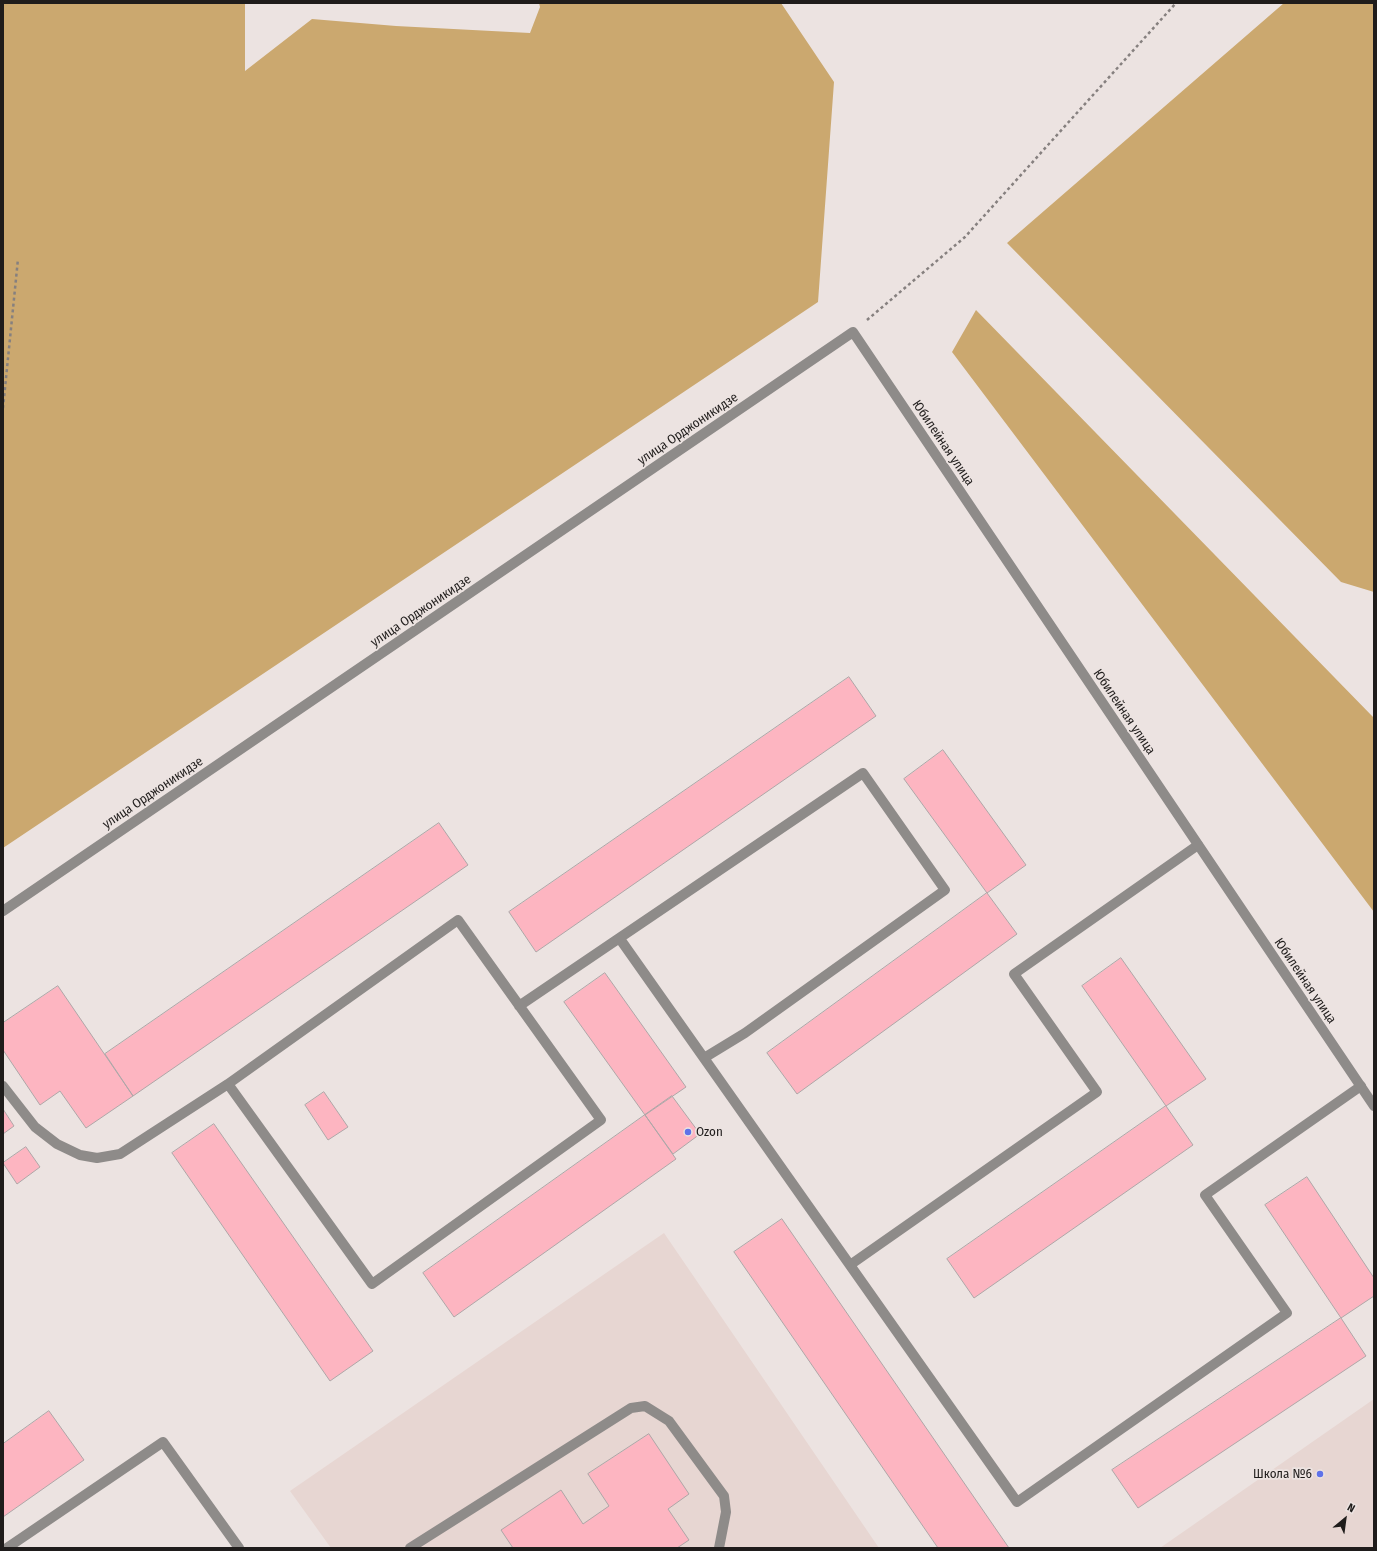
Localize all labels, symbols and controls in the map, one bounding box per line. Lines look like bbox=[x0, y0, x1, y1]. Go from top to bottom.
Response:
street label: улица Орджоникидзе bbox=[635, 390, 741, 468]
street label: Юбилейная улица bbox=[909, 397, 977, 489]
street label: улица Орджоникидзе bbox=[368, 572, 474, 650]
street label: Юбилейная улица bbox=[1090, 666, 1158, 758]
street label: улица Орджоникидзе bbox=[100, 754, 206, 832]
street label: Юбилейная улица bbox=[1271, 935, 1339, 1027]
place label: Ozon bbox=[696, 1124, 723, 1140]
marker: Ozon bbox=[683, 1127, 693, 1137]
place label: Школа №6 bbox=[1253, 1466, 1312, 1482]
marker: Школа №6 bbox=[1315, 1469, 1325, 1479]
north arrow bbox=[1325, 1499, 1365, 1539]
text: N bbox=[1345, 1501, 1357, 1515]

